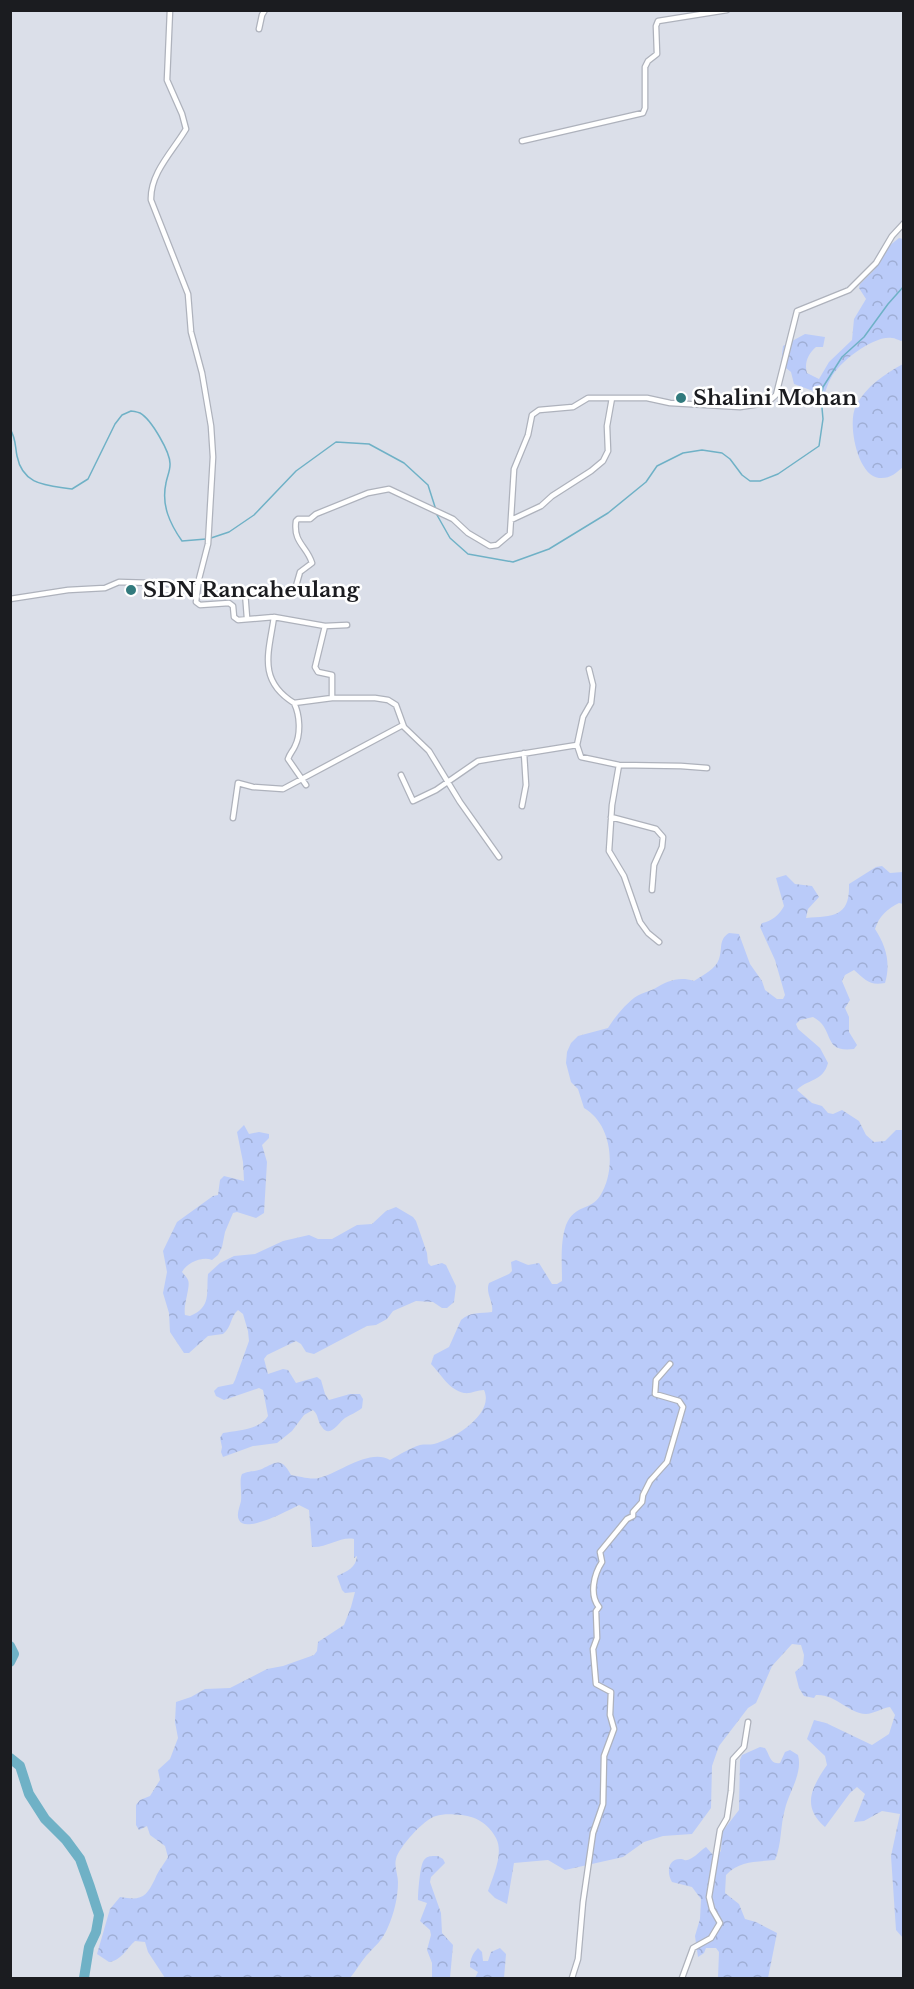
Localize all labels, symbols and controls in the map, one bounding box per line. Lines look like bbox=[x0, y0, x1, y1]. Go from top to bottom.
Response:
place label: Shalini Mohan bbox=[693, 385, 857, 411]
marker: Shalini Mohan bbox=[674, 391, 688, 405]
place label: SDN Rancaheulang bbox=[143, 577, 361, 603]
marker: SDN Rancaheulang bbox=[124, 583, 138, 597]

